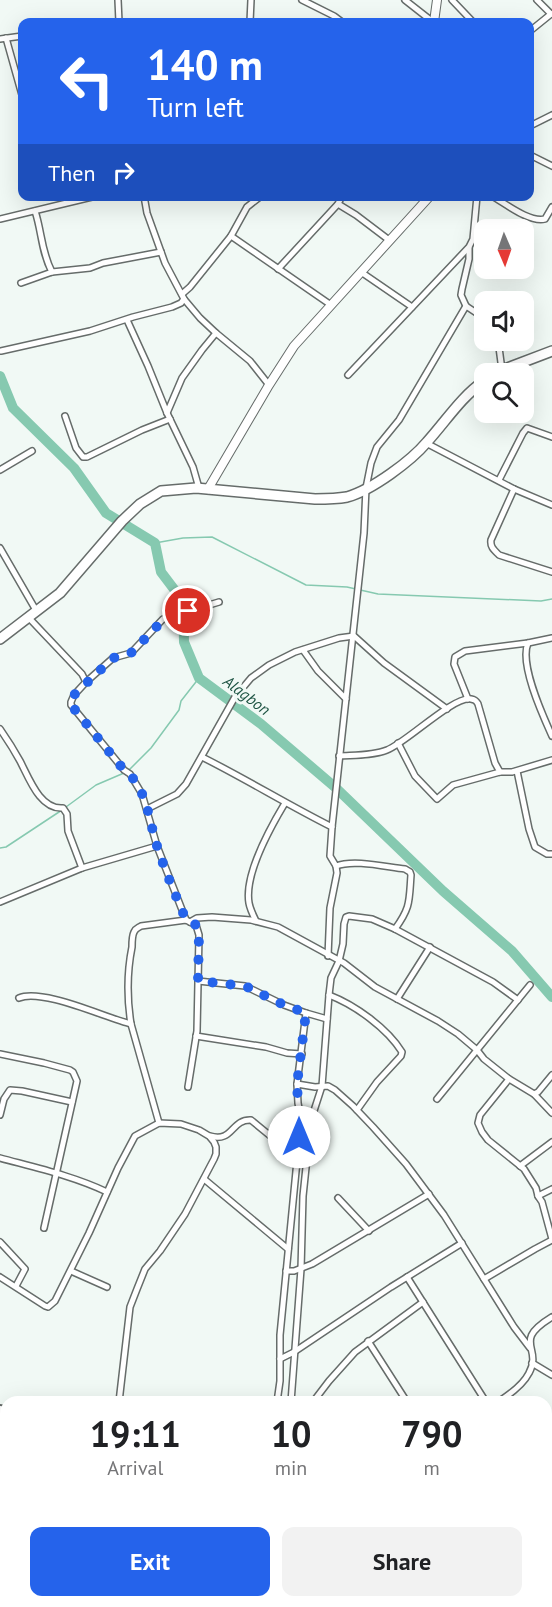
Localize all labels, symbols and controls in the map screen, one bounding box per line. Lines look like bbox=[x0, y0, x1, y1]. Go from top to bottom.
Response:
text: 140 m bbox=[147, 37, 263, 92]
icon: left bbox=[48, 42, 126, 120]
text: Turn left bbox=[147, 90, 244, 124]
icon: right bbox=[107, 156, 140, 189]
text: Then bbox=[48, 159, 95, 187]
north arrow bbox=[474, 219, 534, 279]
map controls bbox=[474, 219, 534, 423]
button: sound bbox=[474, 291, 534, 351]
button: search bbox=[474, 363, 534, 423]
pin bbox=[162, 585, 213, 636]
icon: arrive bbox=[171, 594, 204, 627]
water label: Alagbon bbox=[219, 670, 274, 719]
position arrow bbox=[267, 1105, 331, 1169]
text: 19:11 bbox=[90, 1410, 181, 1457]
text: 10 bbox=[271, 1410, 311, 1457]
text: 790 bbox=[401, 1410, 462, 1457]
text: Arrival bbox=[107, 1455, 163, 1481]
text: min bbox=[275, 1455, 307, 1481]
text: m bbox=[424, 1455, 440, 1481]
button: Exit bbox=[30, 1527, 270, 1596]
button: Share bbox=[282, 1527, 522, 1596]

